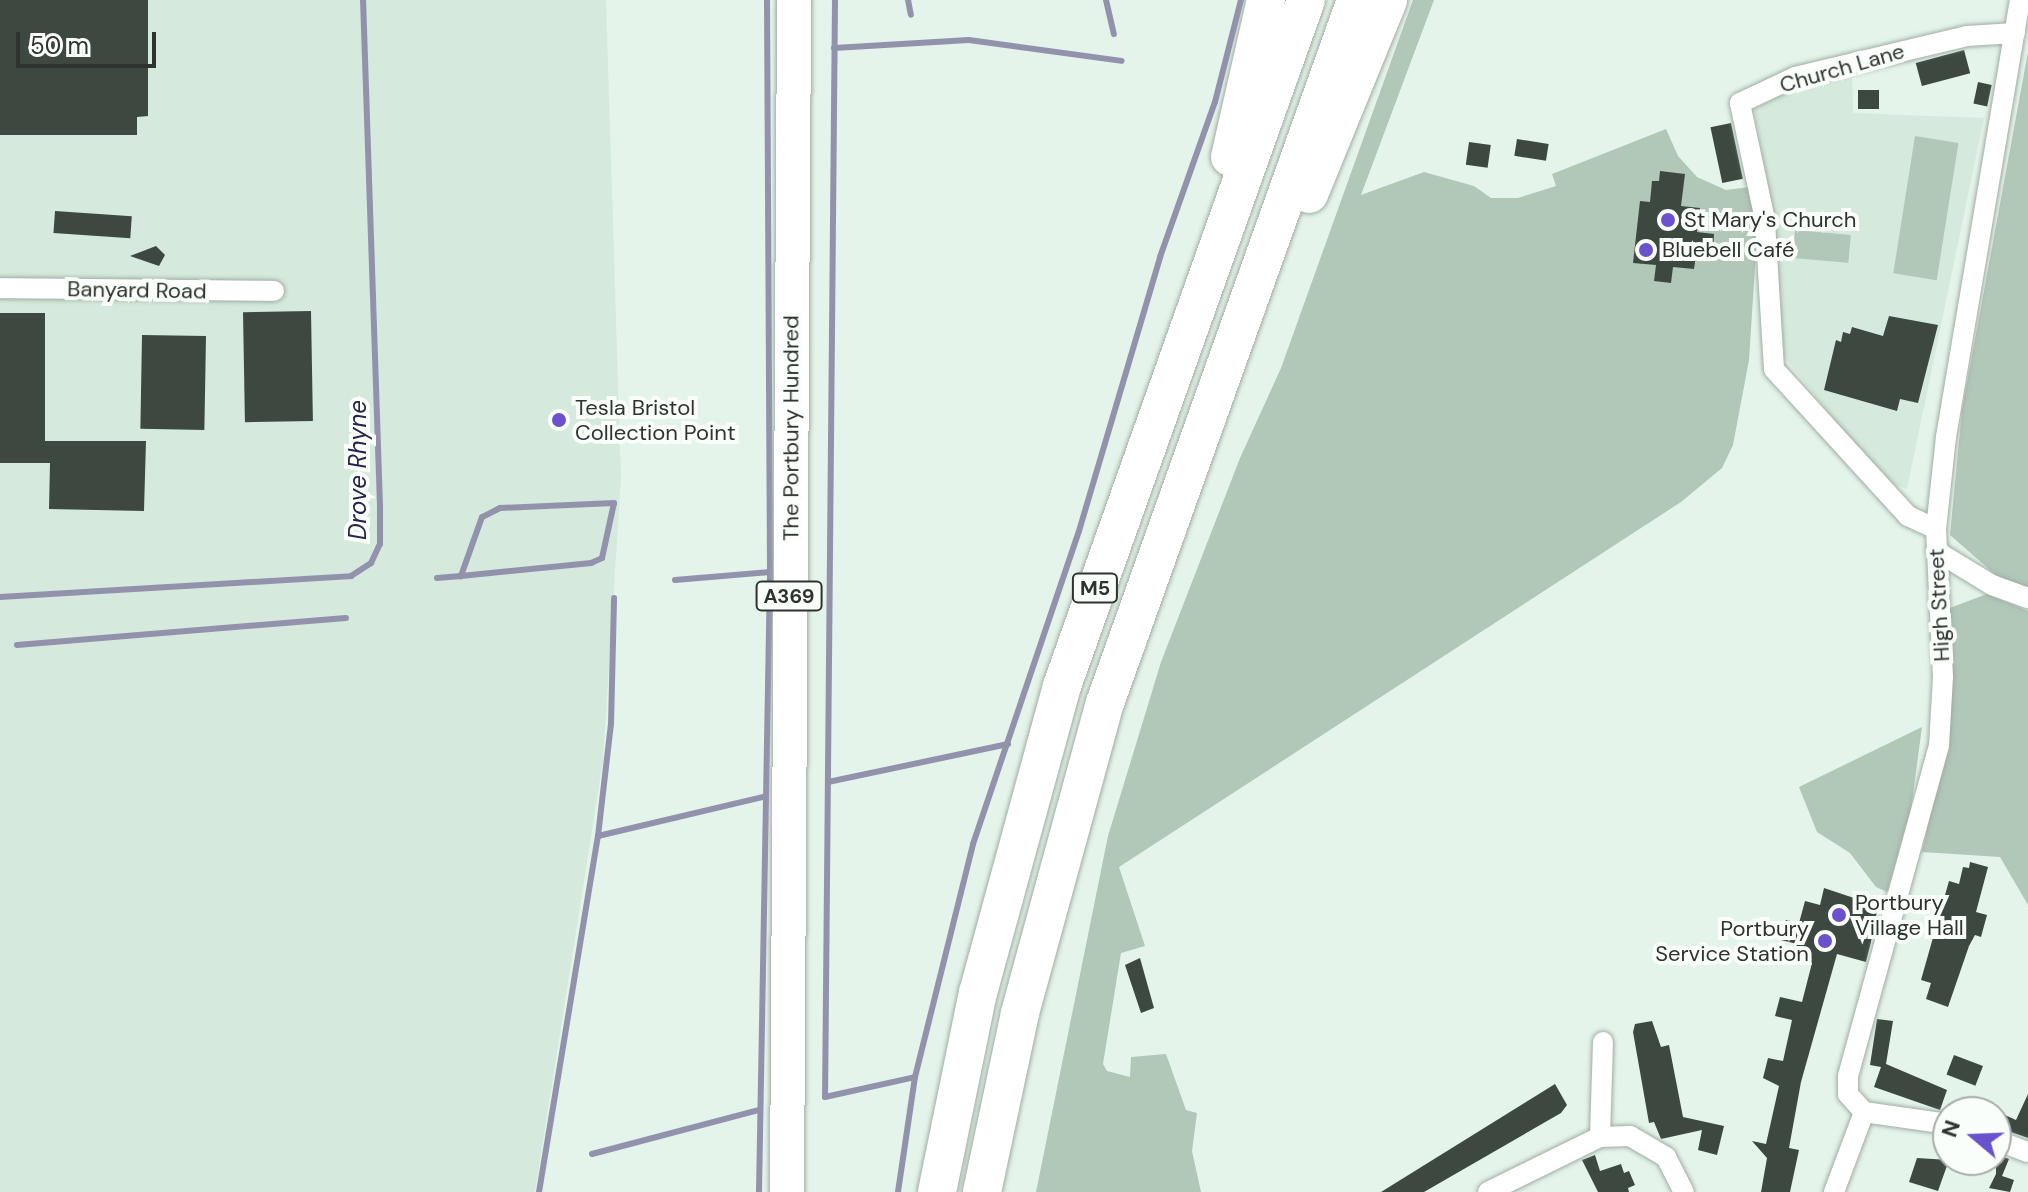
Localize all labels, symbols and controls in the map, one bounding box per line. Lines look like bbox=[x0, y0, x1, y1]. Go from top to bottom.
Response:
scale bar bbox=[20, 16, 160, 66]
text: 50 m bbox=[30, 30, 89, 61]
street label: Church Lane bbox=[1777, 38, 1907, 98]
place label: St Mary's Church bbox=[1684, 207, 1856, 233]
marker: St Mary's Church bbox=[1659, 211, 1677, 229]
place label: Bluebell Café bbox=[1662, 237, 1794, 263]
marker: Bluebell Café bbox=[1637, 241, 1655, 259]
street label: Banyard Road bbox=[67, 276, 207, 304]
street label: The Portbury Hundred bbox=[778, 315, 804, 541]
place label: Tesla Bristol Collection Point bbox=[575, 394, 736, 446]
water label: Drove Rhyne bbox=[344, 400, 372, 540]
marker: Tesla Bristol Collection Point bbox=[550, 411, 568, 429]
street label: High Street bbox=[1923, 548, 1955, 662]
road number: M5 bbox=[1071, 572, 1119, 604]
road number: A369 bbox=[755, 580, 823, 612]
place label: Portbury Village Hall bbox=[1855, 889, 1964, 940]
marker: Portbury Village Hall bbox=[1830, 906, 1848, 924]
place label: Portbury Service Station bbox=[1655, 915, 1809, 966]
marker: Portbury Service Station bbox=[1816, 932, 1834, 950]
north arrow bbox=[1932, 1096, 2012, 1176]
text: N bbox=[1934, 1116, 1967, 1141]

